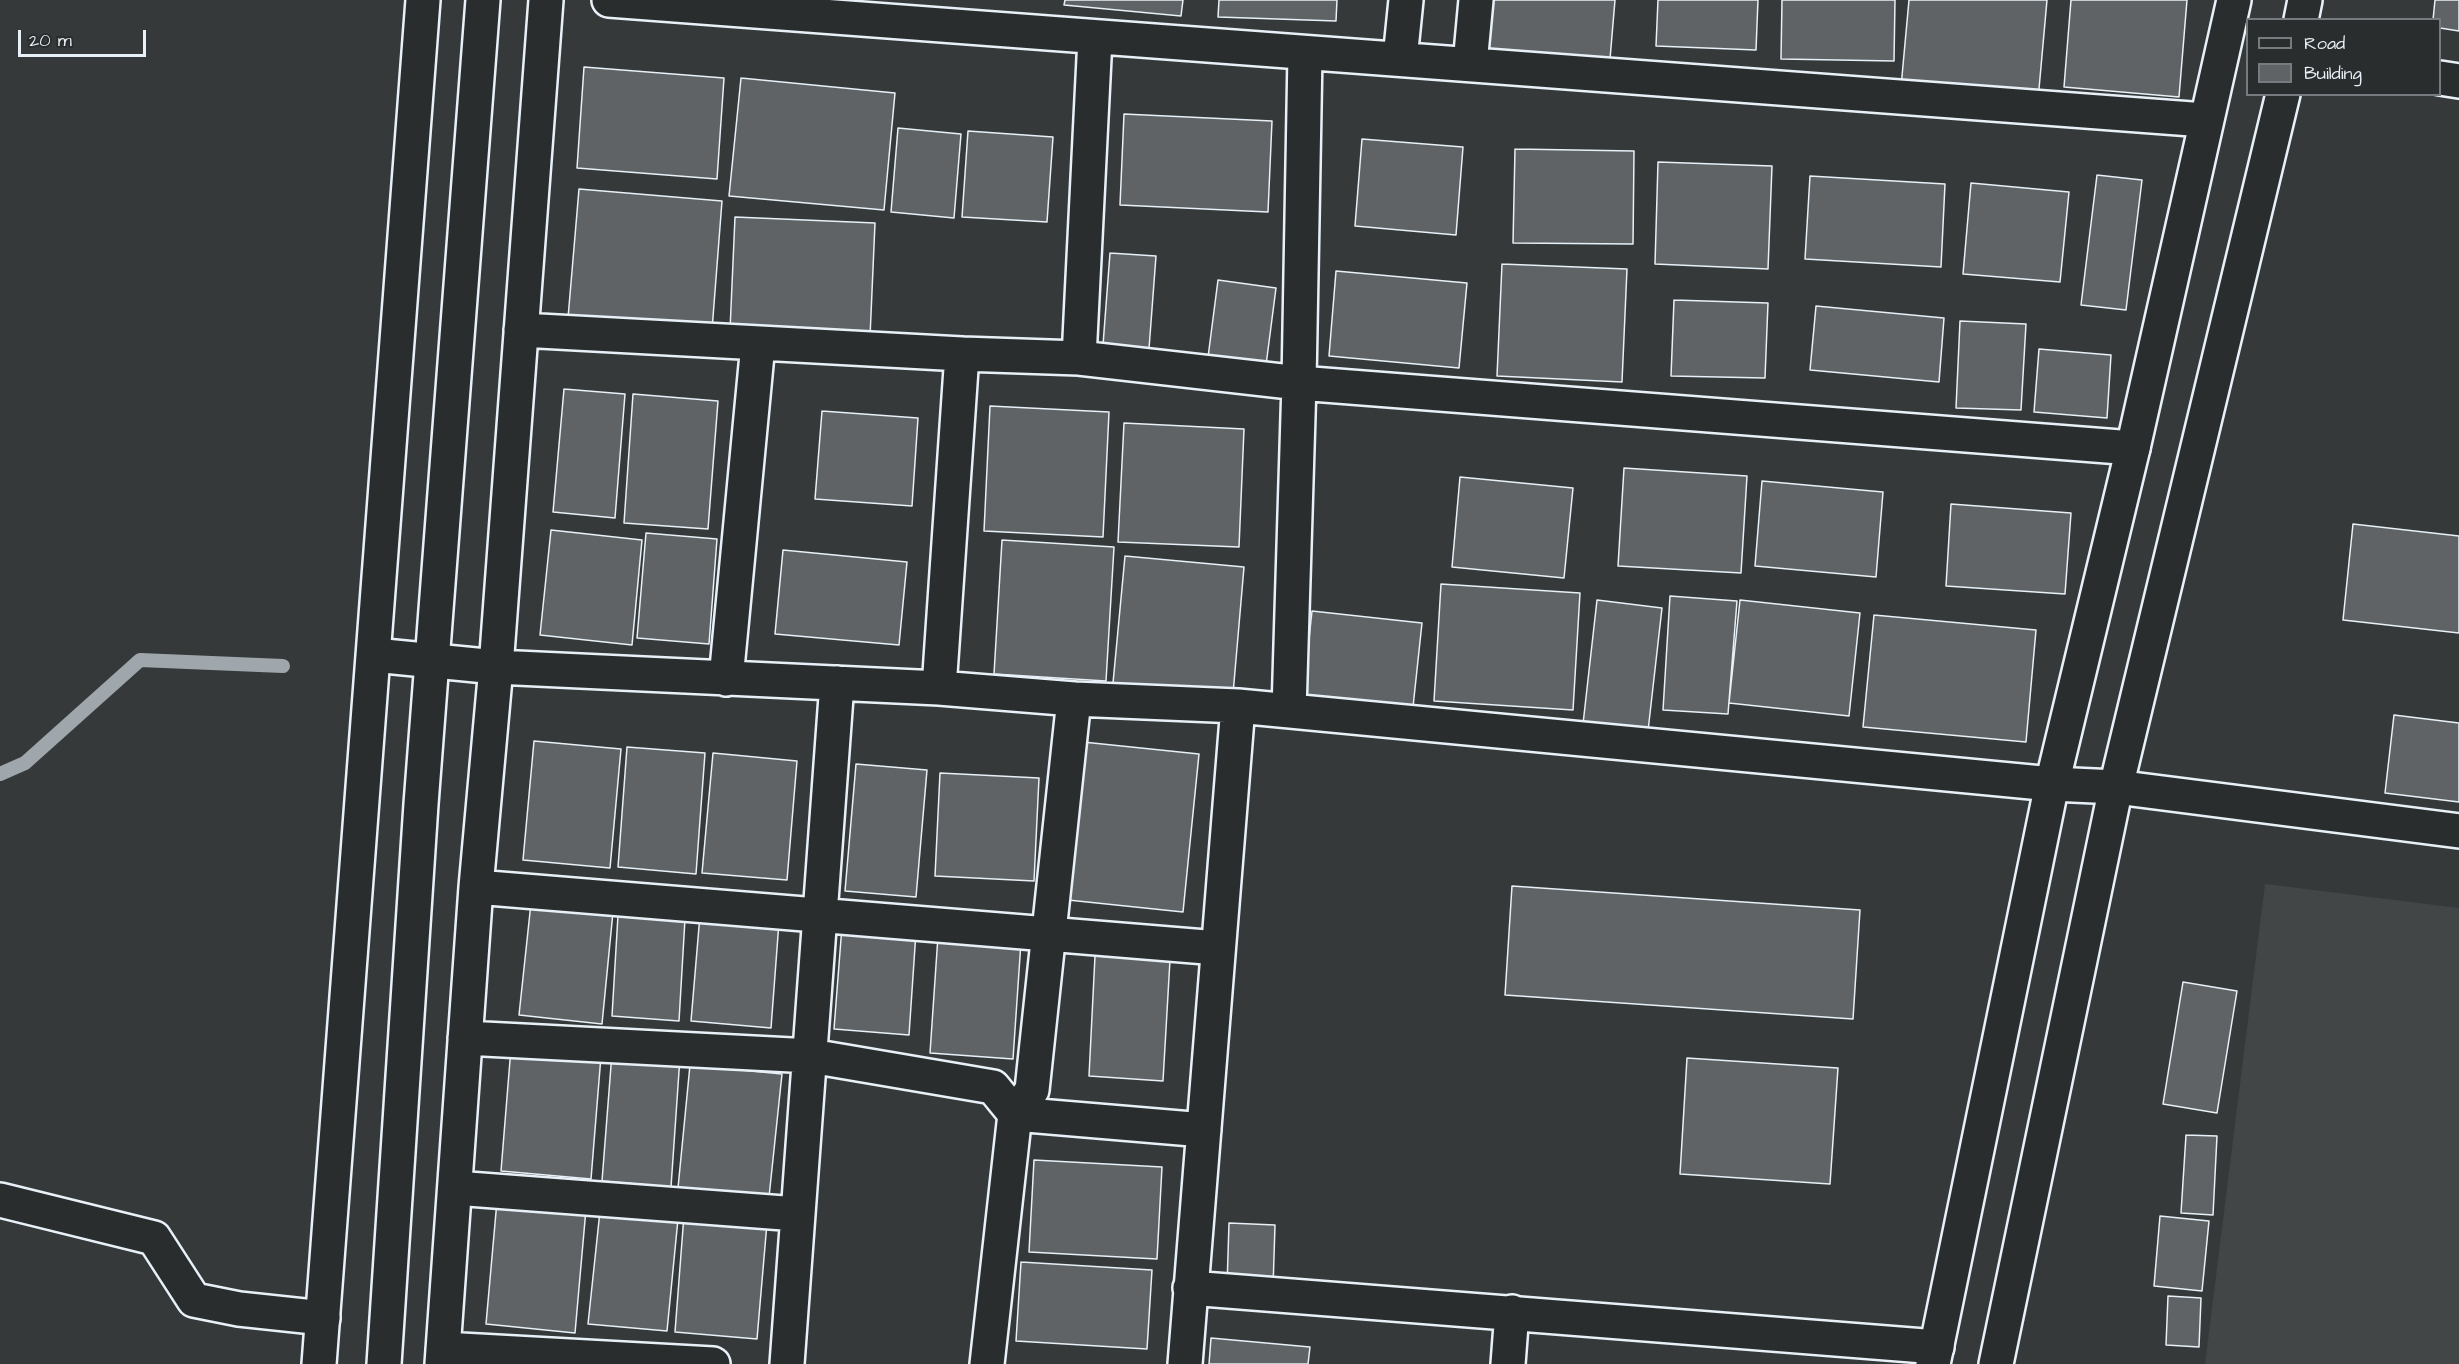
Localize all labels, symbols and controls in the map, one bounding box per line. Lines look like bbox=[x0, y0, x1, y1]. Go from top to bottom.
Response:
scale bar bbox=[21, 18, 148, 56]
legend bbox=[2246, 18, 2441, 96]
text: 20 m bbox=[29, 28, 72, 53]
text: Road bbox=[2304, 31, 2345, 56]
text: Building bbox=[2304, 61, 2362, 86]

